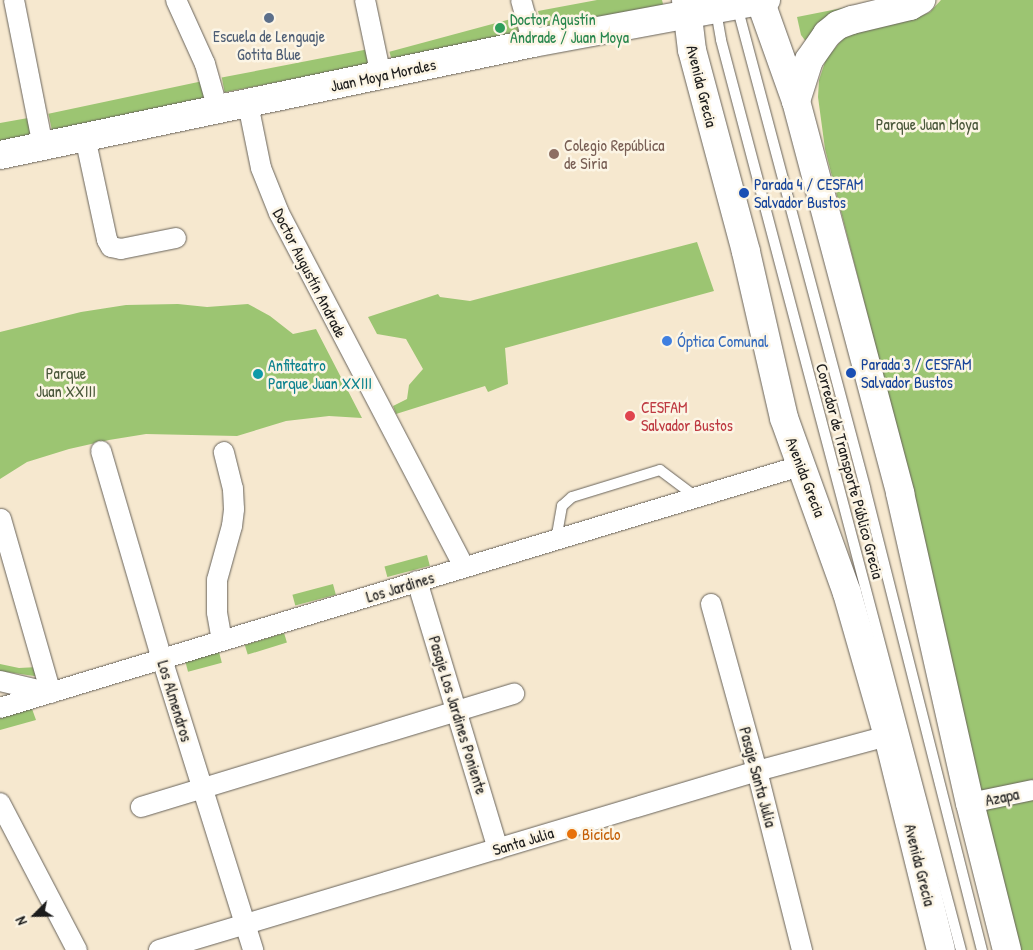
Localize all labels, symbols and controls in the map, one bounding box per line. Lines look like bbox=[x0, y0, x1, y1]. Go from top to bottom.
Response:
place label: Doctor Agustín Andrade / Juan Moya bbox=[510, 9, 629, 47]
marker: Escuela de Lenguaje Gotita Blue bbox=[263, 12, 275, 24]
marker: Doctor Agustín Andrade / Juan Moya bbox=[494, 22, 506, 34]
place label: Escuela de Lenguaje Gotita Blue bbox=[213, 26, 325, 64]
street label: Avenida Grecia bbox=[683, 43, 721, 129]
street label: Juan Moya Morales bbox=[328, 54, 438, 96]
park label: Parque Juan Moya bbox=[876, 114, 978, 134]
place label: Colegio República de Siria bbox=[564, 135, 664, 173]
marker: Colegio República de Siria bbox=[548, 148, 560, 160]
place label: Parada 4 / CESFAM Salvador Bustos bbox=[754, 174, 863, 212]
marker: Parada 4 / CESFAM Salvador Bustos bbox=[738, 187, 750, 199]
street label: Doctor Augustín Andrade bbox=[269, 205, 351, 341]
place label: Óptica Comunal bbox=[677, 331, 768, 351]
marker: Óptica Comunal bbox=[661, 335, 673, 347]
place label: Parada 3 / CESFAM Salvador Bustos bbox=[861, 354, 971, 392]
place label: Anfiteatro Parque Juan XXIII bbox=[268, 355, 372, 393]
street label: Corredor de Transporte Público Grecia bbox=[812, 361, 888, 581]
park label: Parque Juan XXIII bbox=[36, 363, 96, 401]
marker: Parada 3 / CESFAM Salvador Bustos bbox=[845, 367, 857, 379]
marker: Anfiteatro Parque Juan XXIII bbox=[252, 368, 264, 380]
place label: CESFAM Salvador Bustos bbox=[641, 397, 733, 435]
marker: CESFAM Salvador Bustos bbox=[623, 409, 637, 423]
street label: Avenida Grecia bbox=[782, 434, 830, 520]
street label: Los Jardines bbox=[364, 568, 436, 606]
street label: Pasaje Los Jardines Poniente bbox=[425, 634, 491, 796]
street label: Los Almendros bbox=[154, 658, 196, 744]
street label: Pasaje Santa Julia bbox=[735, 725, 781, 829]
street label: Azapa bbox=[983, 784, 1021, 810]
street label: Avenida Grecia bbox=[901, 822, 939, 908]
street label: Santa Julia bbox=[490, 823, 556, 859]
place label: Biciclo bbox=[582, 824, 620, 844]
marker: Biciclo bbox=[566, 828, 578, 840]
north arrow bbox=[10, 890, 60, 940]
text: N bbox=[11, 914, 31, 928]

